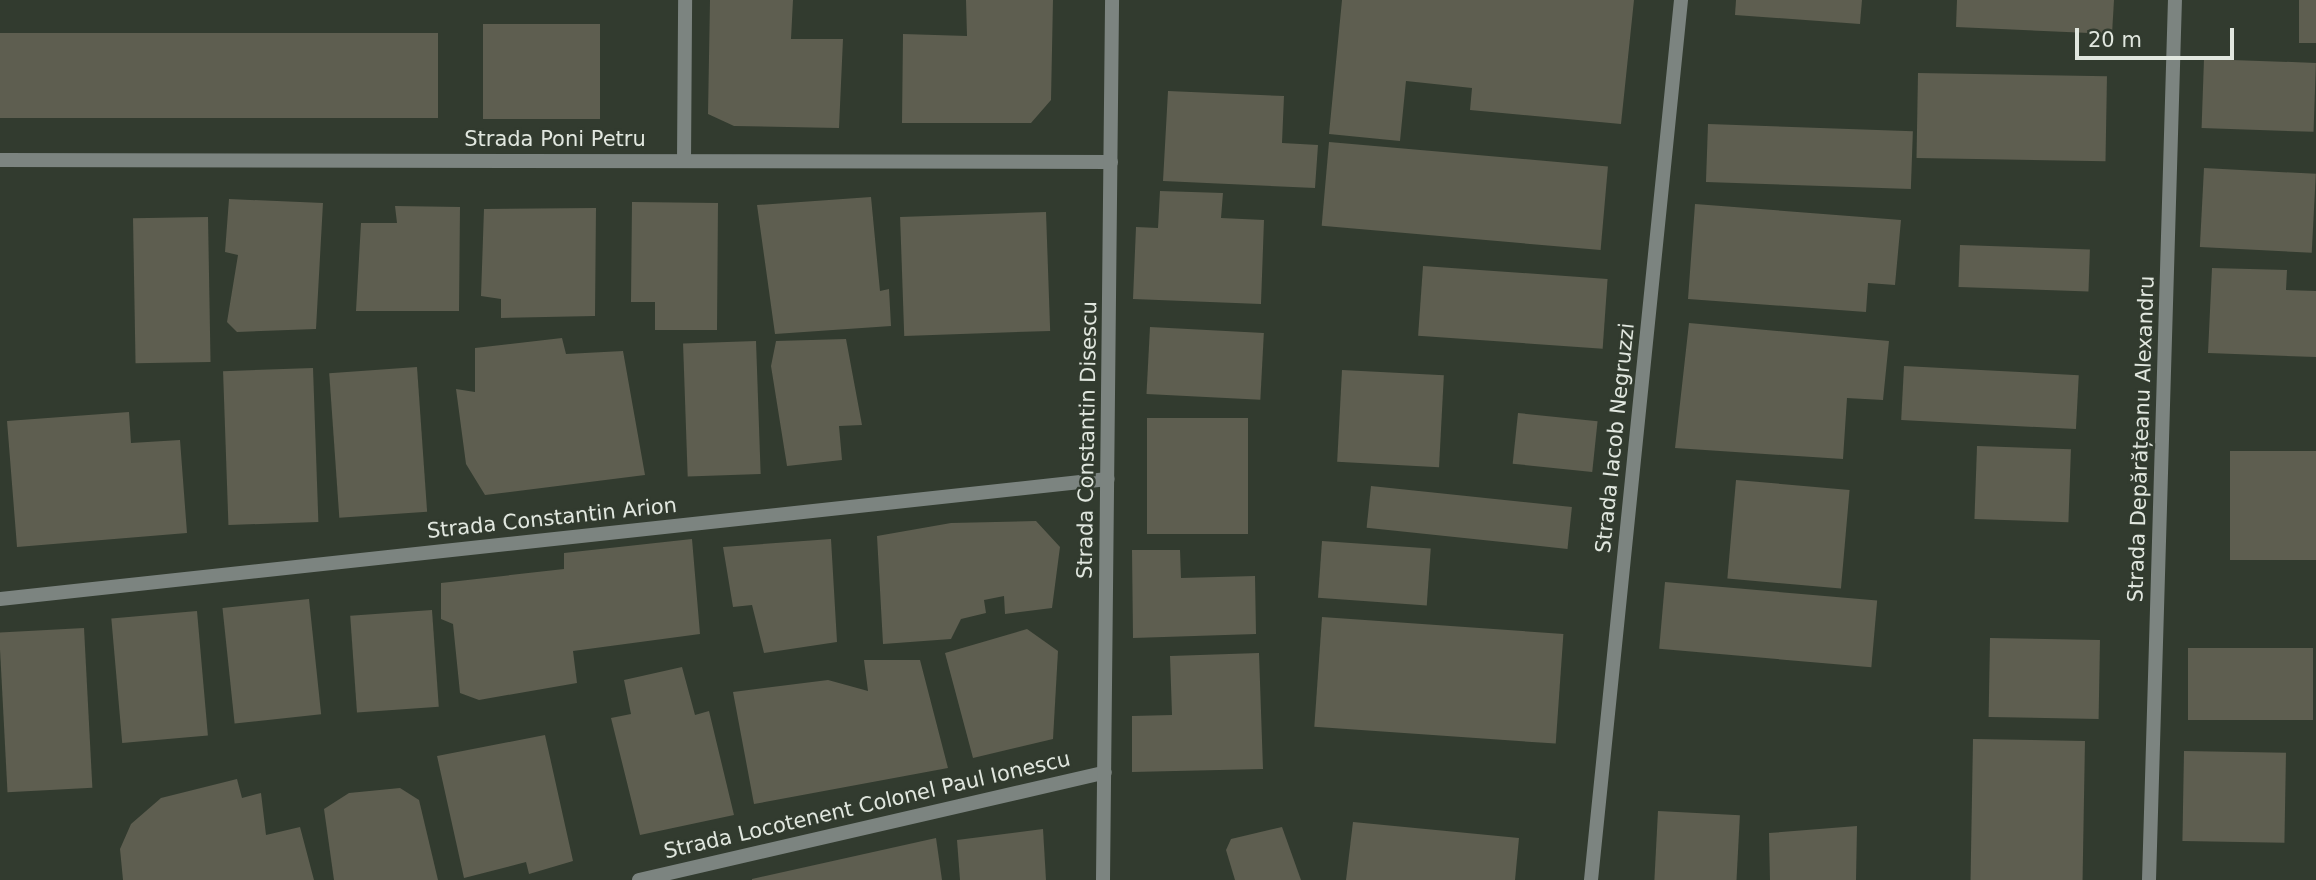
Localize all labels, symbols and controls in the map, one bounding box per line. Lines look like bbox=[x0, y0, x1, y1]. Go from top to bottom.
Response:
scale bar bbox=[2078, 14, 2237, 58]
text: 20 m bbox=[2088, 28, 2142, 52]
street label: Strada Poni Petru bbox=[464, 126, 646, 152]
street label: Strada Depărățeanu Alexandru bbox=[2123, 275, 2159, 603]
street label: Strada Constantin Disescu bbox=[1072, 301, 1102, 579]
street label: Strada Iacob Negruzzi bbox=[1590, 322, 1640, 554]
street label: Strada Constantin Arion bbox=[426, 492, 678, 544]
street label: Strada Locotenent Colonel Paul Ionescu bbox=[661, 746, 1073, 864]

